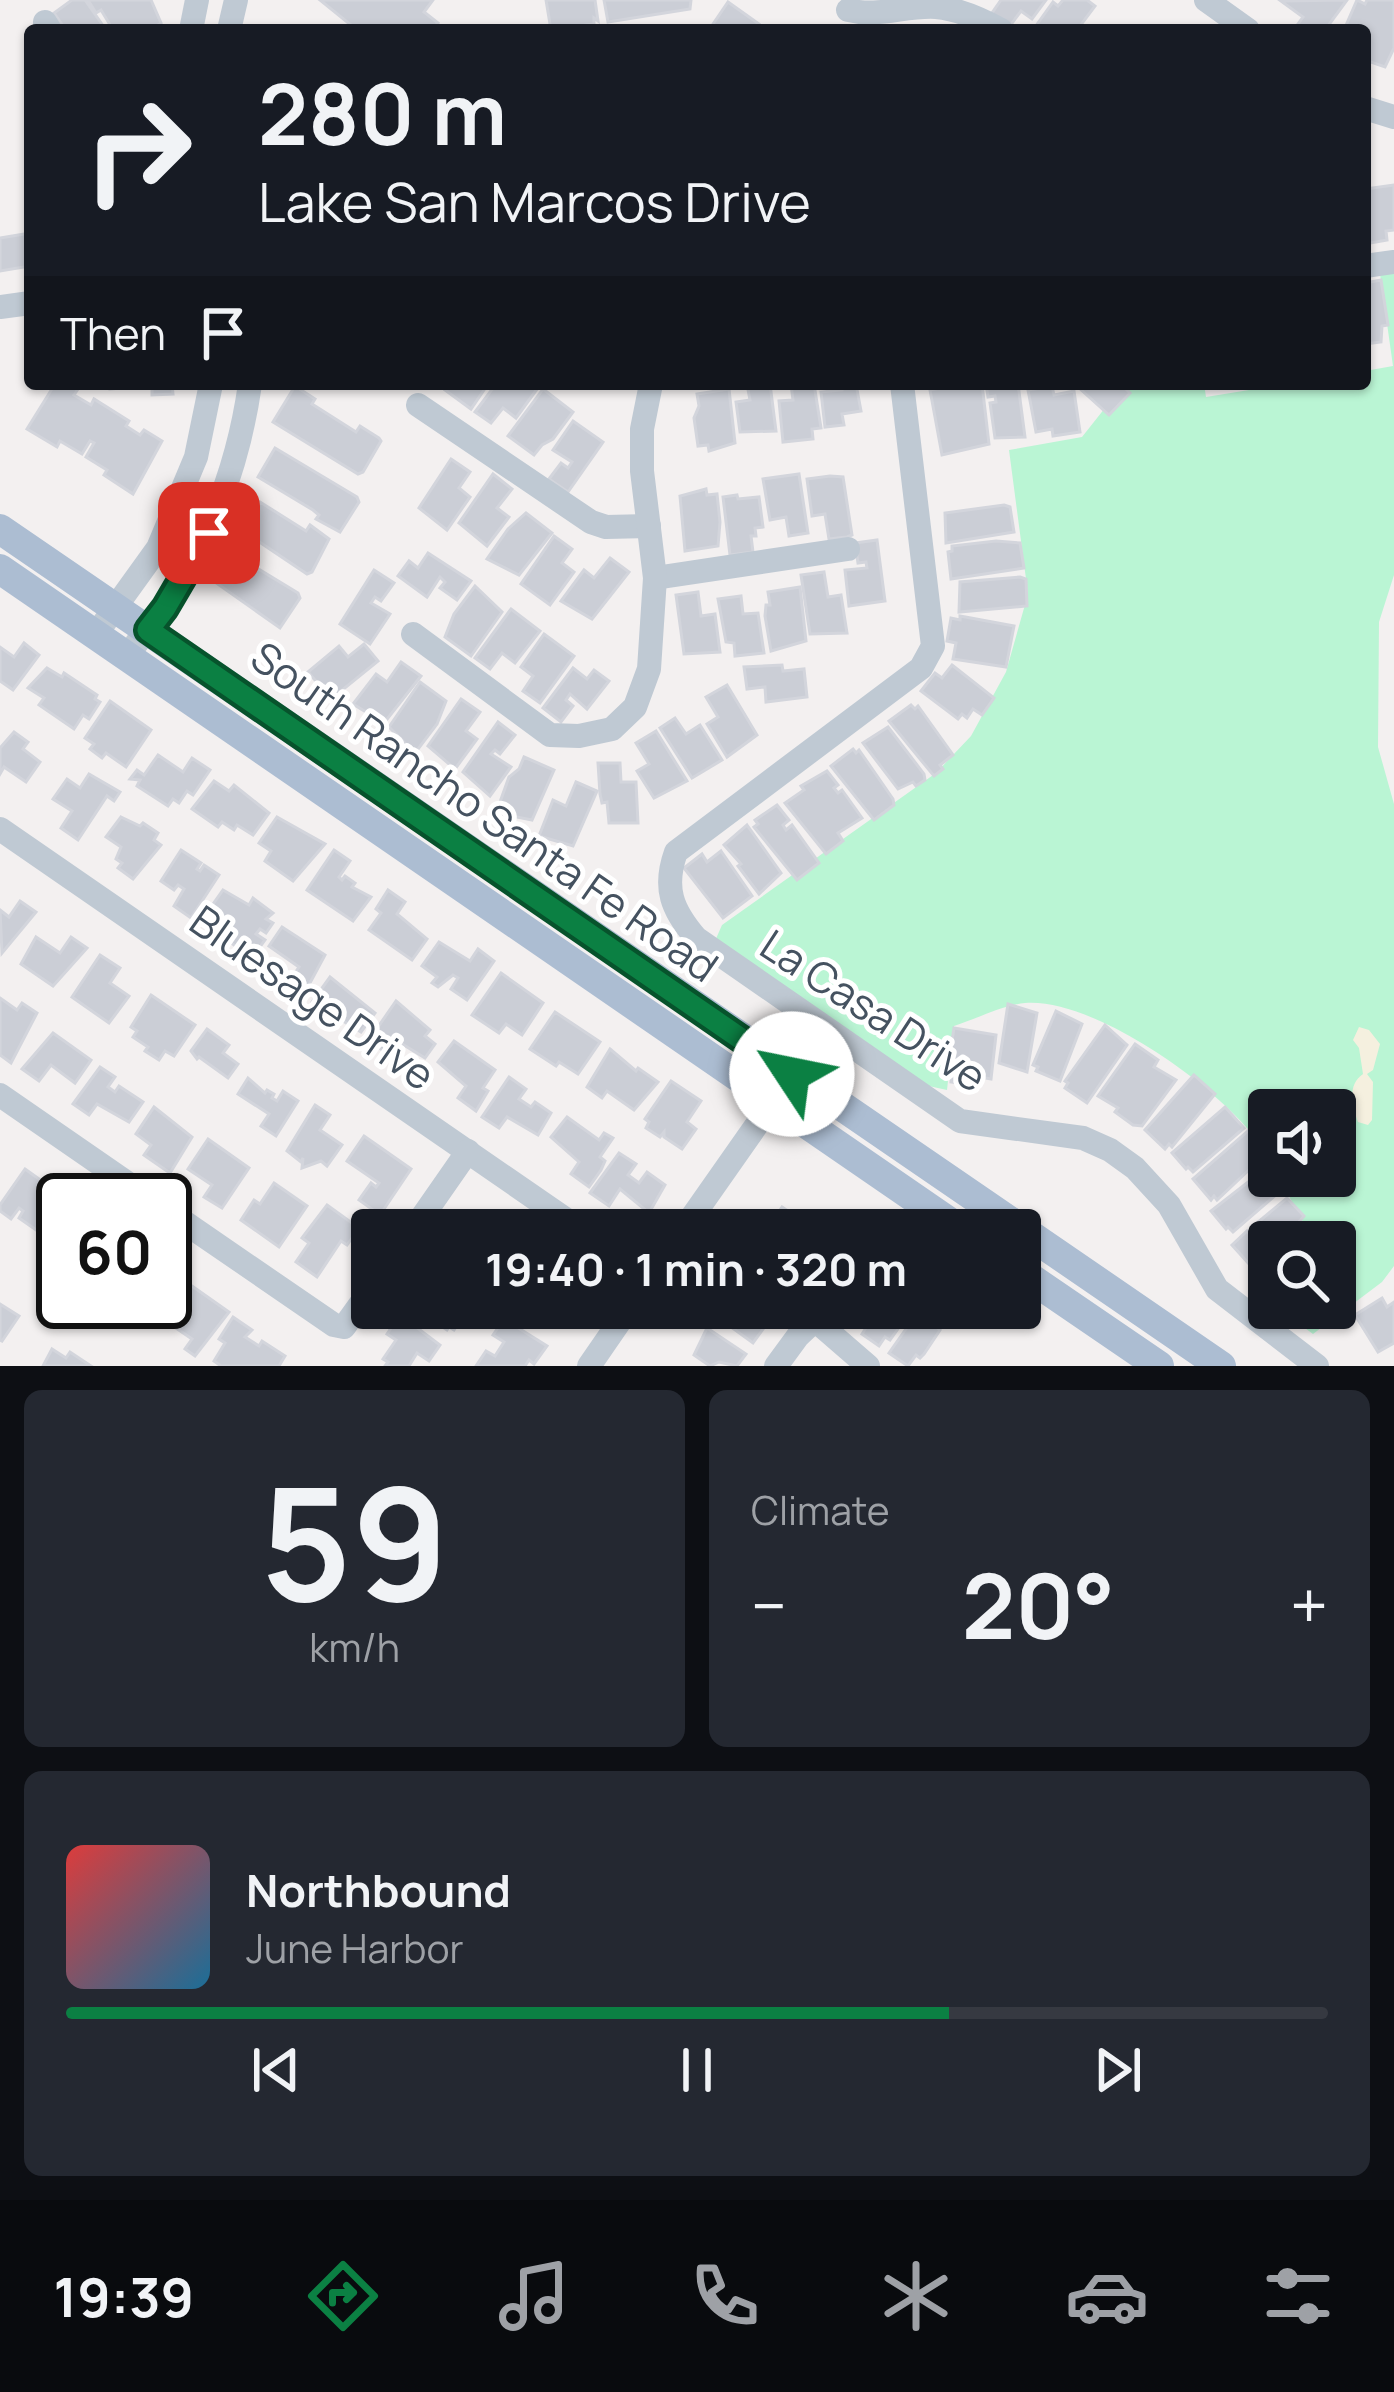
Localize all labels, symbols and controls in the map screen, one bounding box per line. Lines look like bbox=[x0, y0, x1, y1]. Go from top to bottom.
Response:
text: 280 m bbox=[258, 55, 507, 170]
icon: right bbox=[60, 72, 216, 228]
text: Lake San Marcos Drive bbox=[258, 164, 811, 238]
icon: arrive bbox=[190, 300, 256, 366]
text: Then bbox=[60, 302, 166, 364]
pin bbox=[158, 482, 260, 584]
icon: arrive bbox=[176, 500, 242, 566]
street label: South Rancho Santa Fe Road bbox=[240, 627, 730, 995]
street label: Bluesage Drive bbox=[179, 891, 447, 1103]
street label: La Casa Drive bbox=[750, 915, 998, 1105]
position arrow bbox=[729, 1011, 855, 1137]
map controls bbox=[1248, 1089, 1356, 1329]
button: sound bbox=[1248, 1089, 1356, 1197]
speed limit sign: 60 bbox=[36, 1173, 192, 1329]
button: search bbox=[1248, 1221, 1356, 1329]
text: 19:40 · 1 min · 320 m bbox=[485, 1238, 907, 1300]
text: 59 bbox=[260, 1435, 449, 1648]
text: Climate bbox=[751, 1483, 890, 1537]
text: 20° bbox=[962, 1543, 1115, 1666]
text: − bbox=[751, 1560, 787, 1650]
text: + bbox=[1290, 1560, 1328, 1650]
text: km/h bbox=[309, 1620, 400, 1674]
text: Northbound bbox=[246, 1859, 511, 1921]
text: June Harbor bbox=[246, 1921, 464, 1975]
icon: previous bbox=[243, 2037, 309, 2103]
icon: pause bbox=[664, 2037, 730, 2103]
icon: next bbox=[1085, 2037, 1151, 2103]
icon: directions bbox=[301, 2254, 385, 2338]
icon: music bbox=[492, 2254, 576, 2338]
icon: phone bbox=[683, 2254, 767, 2338]
icon: climate bbox=[874, 2254, 958, 2338]
icon: car bbox=[1065, 2254, 1149, 2338]
icon: filters bbox=[1256, 2254, 1340, 2338]
text: 19:39 bbox=[54, 2259, 194, 2333]

